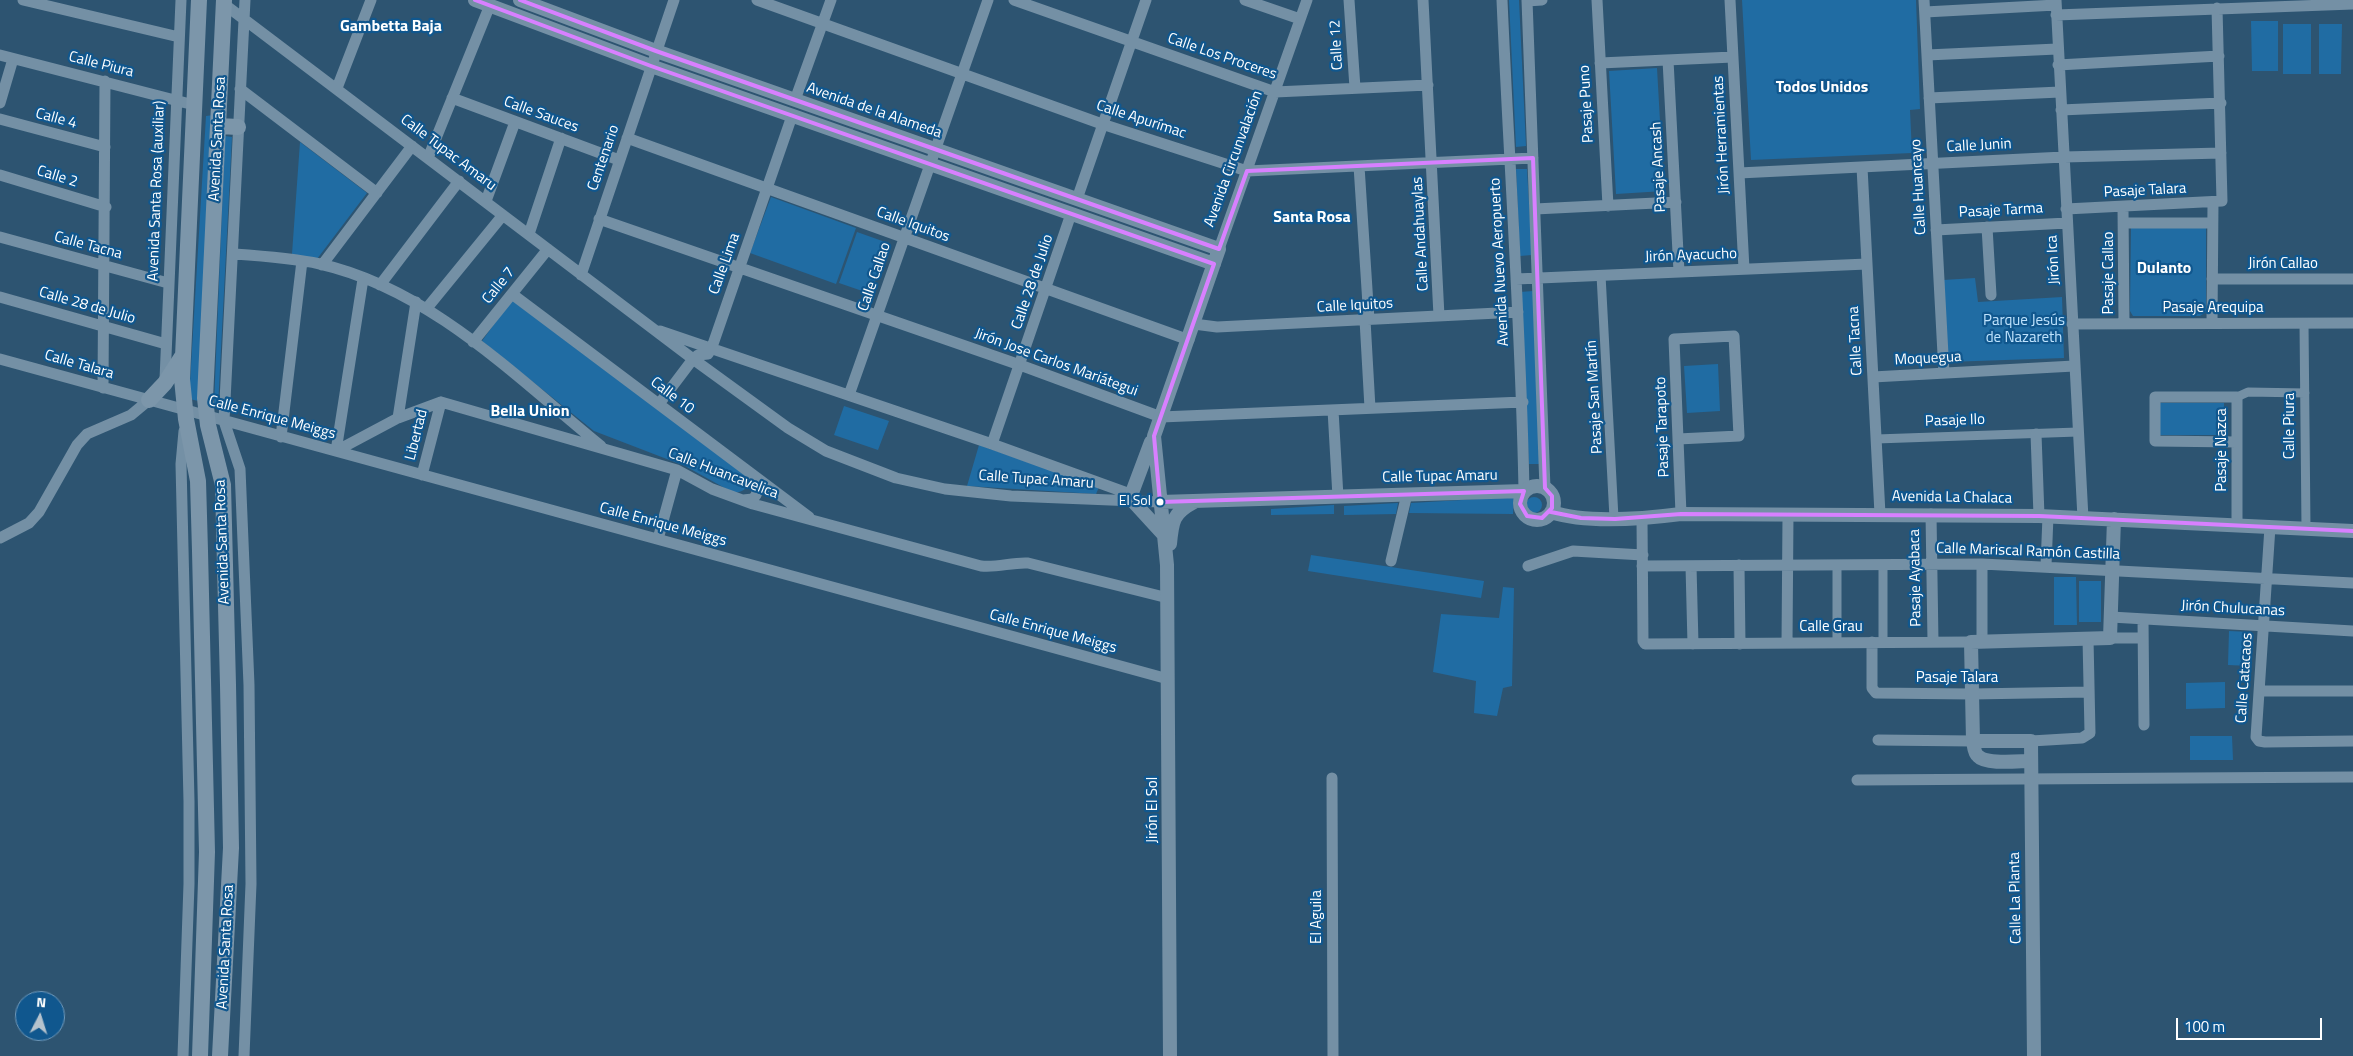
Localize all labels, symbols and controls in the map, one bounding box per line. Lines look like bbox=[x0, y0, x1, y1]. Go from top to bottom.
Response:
district label: Gambetta Baja bbox=[340, 17, 442, 37]
street label: Calle 12 bbox=[1327, 19, 1347, 71]
street label: Calle Los Proceres bbox=[1165, 30, 1279, 84]
street label: Calle Piura bbox=[67, 48, 135, 82]
street label: Pasaje Puno bbox=[1576, 65, 1598, 143]
street label: Jirón Herramientas bbox=[1710, 75, 1734, 195]
street label: Avenida Santa Rosa bbox=[206, 76, 230, 202]
district label: Todos Unidos bbox=[1776, 78, 1868, 98]
street label: Avenida de la Alameda bbox=[804, 79, 944, 143]
street label: Avenida Circunvalación bbox=[1201, 88, 1267, 230]
street label: Calle Sauces bbox=[501, 93, 581, 137]
street label: Calle Apurímac bbox=[1094, 97, 1188, 143]
street label: Avenida Santa Rosa (auxiliar) bbox=[145, 100, 169, 282]
street label: Calle 4 bbox=[33, 105, 79, 133]
street label: Calle Tupac Amaru bbox=[396, 111, 500, 195]
street label: Pasaje Ancash bbox=[1648, 121, 1670, 213]
street label: Centenario bbox=[584, 123, 624, 193]
street label: Calle Junin bbox=[1946, 135, 2012, 157]
street label: Calle Huancayo bbox=[1907, 139, 1931, 235]
street label: Calle 2 bbox=[34, 162, 80, 192]
street label: Calle Andahuaylas bbox=[1409, 176, 1433, 292]
street label: Avenida Nuevo Aeropuerto bbox=[1487, 177, 1513, 347]
street label: Pasaje Talara bbox=[2103, 180, 2187, 202]
street label: Pasaje Tarma bbox=[1958, 200, 2044, 222]
street label: Calle Iquitos bbox=[874, 203, 952, 247]
district label: Santa Rosa bbox=[1273, 208, 1351, 228]
street label: Calle Tacna bbox=[52, 228, 124, 264]
street label: Calle Lima bbox=[706, 231, 744, 297]
street label: Pasaje Callao bbox=[2100, 231, 2118, 315]
street label: Calle 28 de Julio bbox=[1008, 232, 1058, 332]
street label: Jirón Ica bbox=[2044, 235, 2064, 285]
street label: Calle Callao bbox=[855, 240, 895, 314]
street label: Jirón Ayacucho bbox=[1645, 245, 1737, 267]
street label: Jirón Callao bbox=[2248, 255, 2318, 273]
district label: Dulanto bbox=[2137, 259, 2191, 279]
street label: Calle 7 bbox=[479, 264, 519, 308]
street label: Calle 28 de Julio bbox=[37, 284, 137, 328]
street label: Calle Iquitos bbox=[1316, 295, 1394, 317]
street label: Pasaje Arequipa bbox=[2162, 299, 2264, 317]
street label: Calle Tacna bbox=[1845, 306, 1867, 376]
park label: Parque Jesús de Nazareth bbox=[1983, 312, 2065, 347]
street label: Jirón Jose Carlos Mariátegui bbox=[972, 325, 1140, 401]
street label: Pasaje San Martín bbox=[1583, 340, 1607, 454]
street label: Calle Talara bbox=[42, 347, 116, 383]
street label: Moquegua bbox=[1894, 348, 1962, 370]
street label: Calle 10 bbox=[647, 374, 697, 418]
street label: Pasaje Tarapoto bbox=[1652, 376, 1674, 478]
street label: Calle Enrique Meiggs bbox=[206, 392, 338, 444]
street label: Calle Piura bbox=[2281, 393, 2299, 459]
district label: Bella Union bbox=[491, 402, 569, 422]
street label: Libertad bbox=[402, 408, 432, 462]
street label: Pasaje Nazca bbox=[2213, 408, 2231, 492]
street label: Pasaje Ilo bbox=[1925, 411, 1985, 431]
street label: Calle Huancavelica bbox=[665, 445, 781, 503]
street label: Calle Tupac Amaru bbox=[978, 467, 1094, 493]
street label: Calle Tupac Amaru bbox=[1382, 467, 1498, 487]
street label: Avenida Santa Rosa bbox=[212, 479, 234, 605]
street label: Avenida La Chalaca bbox=[1892, 488, 2012, 508]
place label: El Sol bbox=[1119, 494, 1151, 510]
marker: El Sol bbox=[1155, 497, 1165, 507]
street label: Calle Enrique Meiggs bbox=[597, 499, 729, 551]
street label: Pasaje Ayabaca bbox=[1906, 529, 1926, 627]
street label: Calle Mariscal Ramón Castilla bbox=[1936, 540, 2120, 564]
street label: Jirón Chulucanas bbox=[2181, 597, 2285, 621]
street label: Calle Enrique Meiggs bbox=[987, 606, 1119, 658]
street label: Calle Grau bbox=[1799, 618, 1863, 636]
street label: Calle Catacaos bbox=[2233, 632, 2257, 724]
street label: Pasaje Talara bbox=[1916, 669, 1998, 687]
street label: Jirón El Sol bbox=[1144, 777, 1162, 843]
street label: Calle La Planta bbox=[2006, 852, 2026, 944]
street label: Avenida Santa Rosa bbox=[214, 884, 238, 1010]
street label: El Aguila bbox=[1308, 890, 1326, 944]
north arrow bbox=[15, 991, 65, 1041]
text: N bbox=[36, 991, 47, 1012]
scale bar bbox=[2178, 1008, 2324, 1040]
text: 100 m bbox=[2184, 1015, 2225, 1038]

